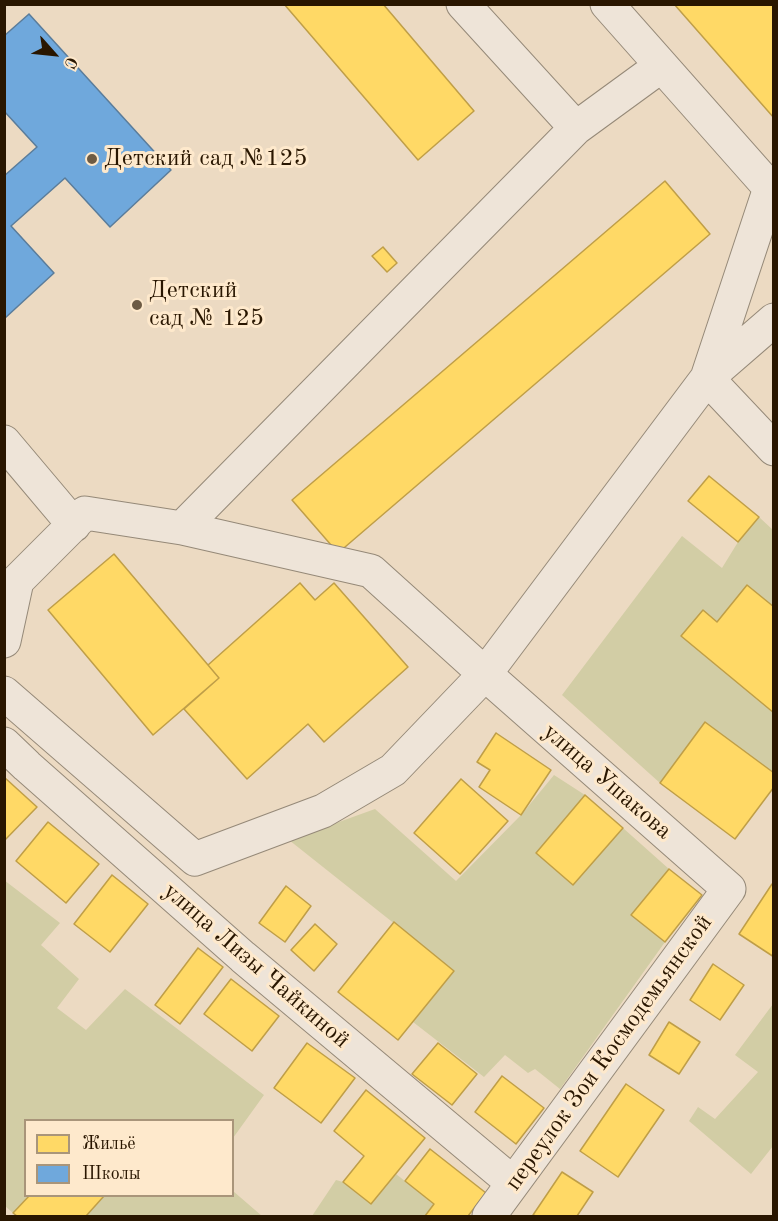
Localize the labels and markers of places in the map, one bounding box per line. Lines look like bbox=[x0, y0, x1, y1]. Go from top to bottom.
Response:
place label: Детский сад №125 bbox=[104, 145, 307, 173]
marker: Детский сад №125 bbox=[85, 152, 99, 166]
place label: Детский сад № 125 bbox=[149, 277, 264, 333]
marker: Детский сад № 125 bbox=[130, 298, 144, 312]

